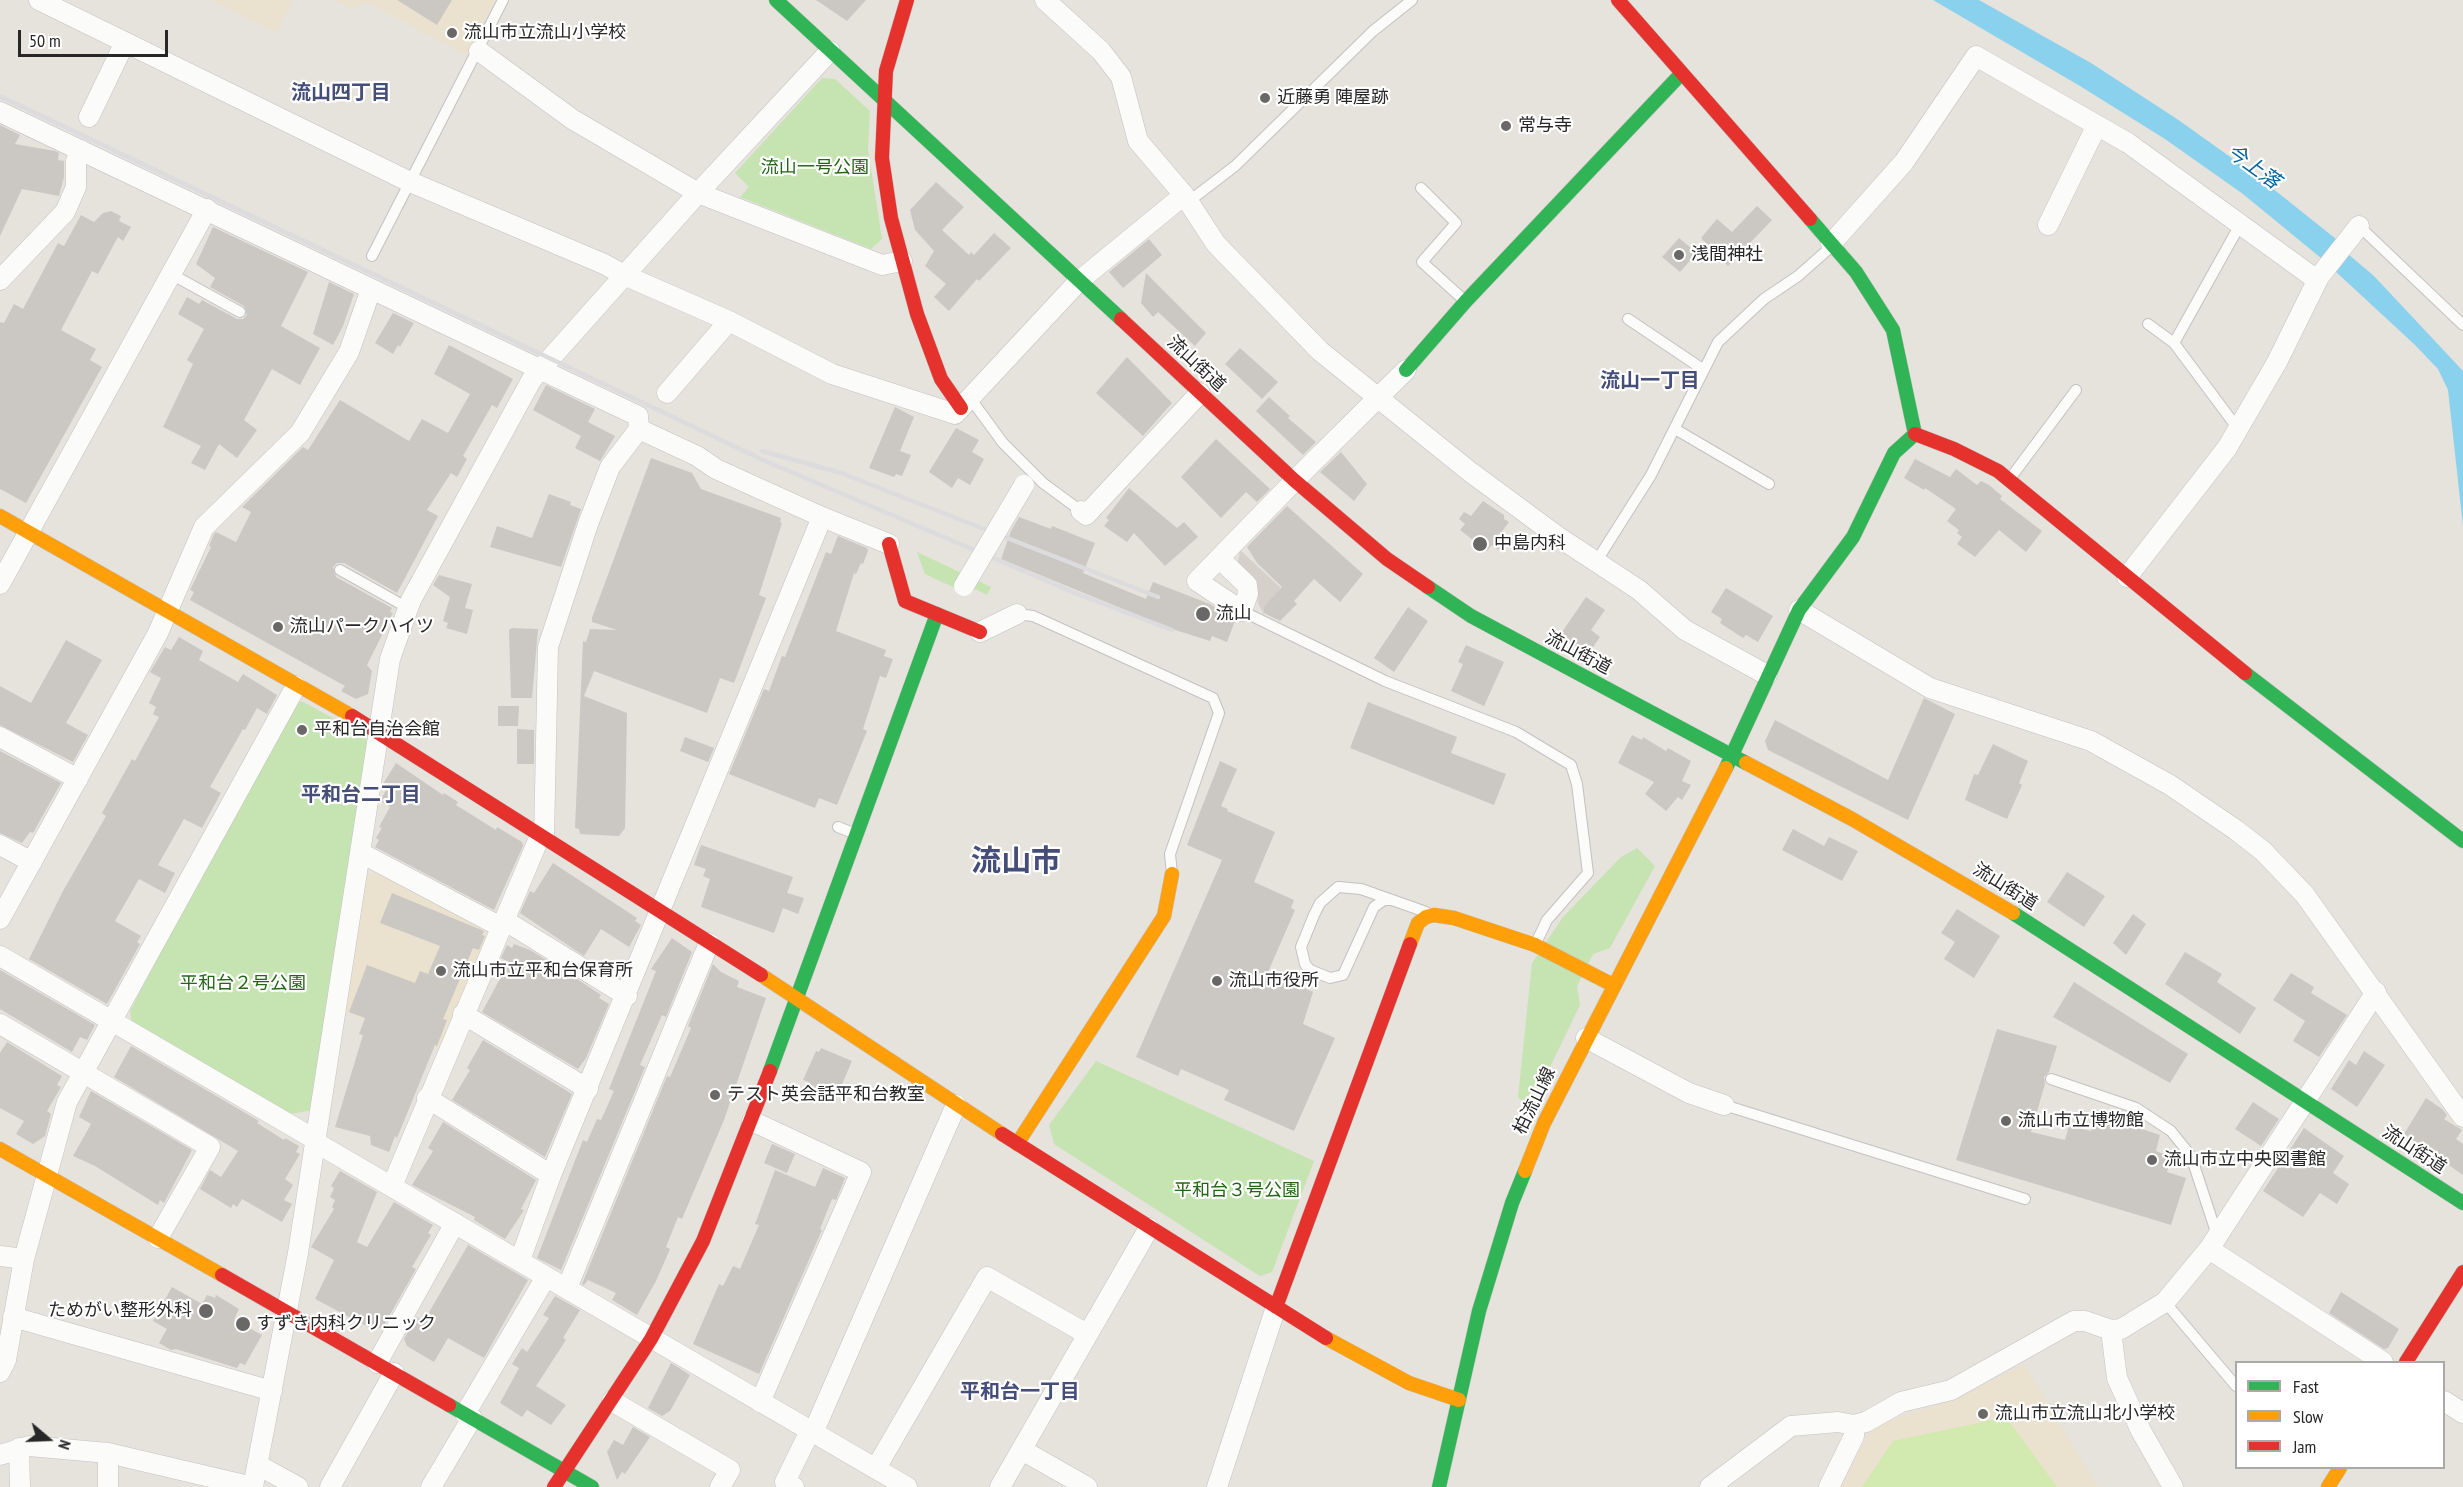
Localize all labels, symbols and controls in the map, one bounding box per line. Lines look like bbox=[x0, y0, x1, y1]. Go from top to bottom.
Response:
scale bar bbox=[21, 18, 171, 56]
place label: 流山市立流山小学校 bbox=[464, 22, 626, 44]
marker: 流山市立流山小学校 bbox=[445, 26, 459, 40]
text: 50 m bbox=[29, 29, 61, 52]
district label: 流山四丁目 bbox=[291, 81, 391, 105]
place label: 近藤勇 陣屋跡 bbox=[1277, 87, 1389, 109]
marker: 近藤勇 陣屋跡 bbox=[1258, 91, 1272, 105]
place label: 常与寺 bbox=[1518, 115, 1572, 137]
marker: 常与寺 bbox=[1499, 119, 1513, 133]
water label: 今上落 bbox=[2222, 140, 2284, 194]
park label: 流山一号公園 bbox=[761, 157, 869, 179]
place label: 浅間神社 bbox=[1691, 244, 1763, 266]
marker: 浅間神社 bbox=[1672, 248, 1686, 262]
street label: 流山街道 bbox=[1162, 332, 1230, 396]
district label: 流山一丁目 bbox=[1600, 369, 1700, 393]
place label: 中島内科 bbox=[1494, 533, 1566, 555]
marker: 中島内科 bbox=[1471, 535, 1489, 553]
place label: 流山 bbox=[1216, 603, 1252, 625]
marker: 流山 bbox=[1194, 605, 1212, 623]
place label: 流山パークハイツ bbox=[290, 616, 434, 638]
marker: 流山パークハイツ bbox=[271, 620, 285, 634]
street label: 流山街道 bbox=[1541, 627, 1615, 679]
place label: 平和台自治会館 bbox=[314, 719, 440, 741]
marker: 平和台自治会館 bbox=[295, 723, 309, 737]
district label: 平和台二丁目 bbox=[301, 783, 421, 807]
district label: 流山市 bbox=[971, 844, 1061, 880]
street label: 流山街道 bbox=[1969, 859, 2041, 915]
place label: 流山市立平和台保育所 bbox=[453, 960, 633, 982]
marker: 流山市立平和台保育所 bbox=[434, 964, 448, 978]
place label: 流山市役所 bbox=[1229, 970, 1319, 992]
park label: 平和台２号公園 bbox=[180, 973, 306, 995]
marker: 流山市役所 bbox=[1210, 974, 1224, 988]
street label: 柏流山線 bbox=[1510, 1064, 1560, 1138]
place label: テスト英会話平和台教室 bbox=[727, 1084, 925, 1106]
marker: テスト英会話平和台教室 bbox=[708, 1088, 722, 1102]
place label: 流山市立博物館 bbox=[2018, 1110, 2144, 1132]
marker: 流山市立博物館 bbox=[1999, 1114, 2013, 1128]
street label: 流山街道 bbox=[2378, 1121, 2450, 1179]
place label: 流山市立中央図書館 bbox=[2164, 1149, 2326, 1171]
marker: 流山市立中央図書館 bbox=[2145, 1153, 2159, 1167]
park label: 平和台３号公園 bbox=[1174, 1180, 1300, 1202]
place label: ためがい整形外科 bbox=[48, 1300, 192, 1322]
marker: ためがい整形外科 bbox=[197, 1302, 215, 1320]
place label: すずき内科クリニック bbox=[256, 1313, 436, 1335]
marker: すずき内科クリニック bbox=[234, 1315, 252, 1333]
legend bbox=[2235, 1361, 2445, 1469]
text: Fast bbox=[2293, 1375, 2319, 1398]
district label: 平和台一丁目 bbox=[960, 1380, 1080, 1404]
place label: 流山市立流山北小学校 bbox=[1995, 1403, 2175, 1425]
text: Slow bbox=[2293, 1405, 2323, 1428]
marker: 流山市立流山北小学校 bbox=[1976, 1407, 1990, 1421]
north arrow bbox=[18, 1409, 78, 1469]
text: Jam bbox=[2293, 1435, 2316, 1458]
text: N bbox=[54, 1438, 76, 1452]

